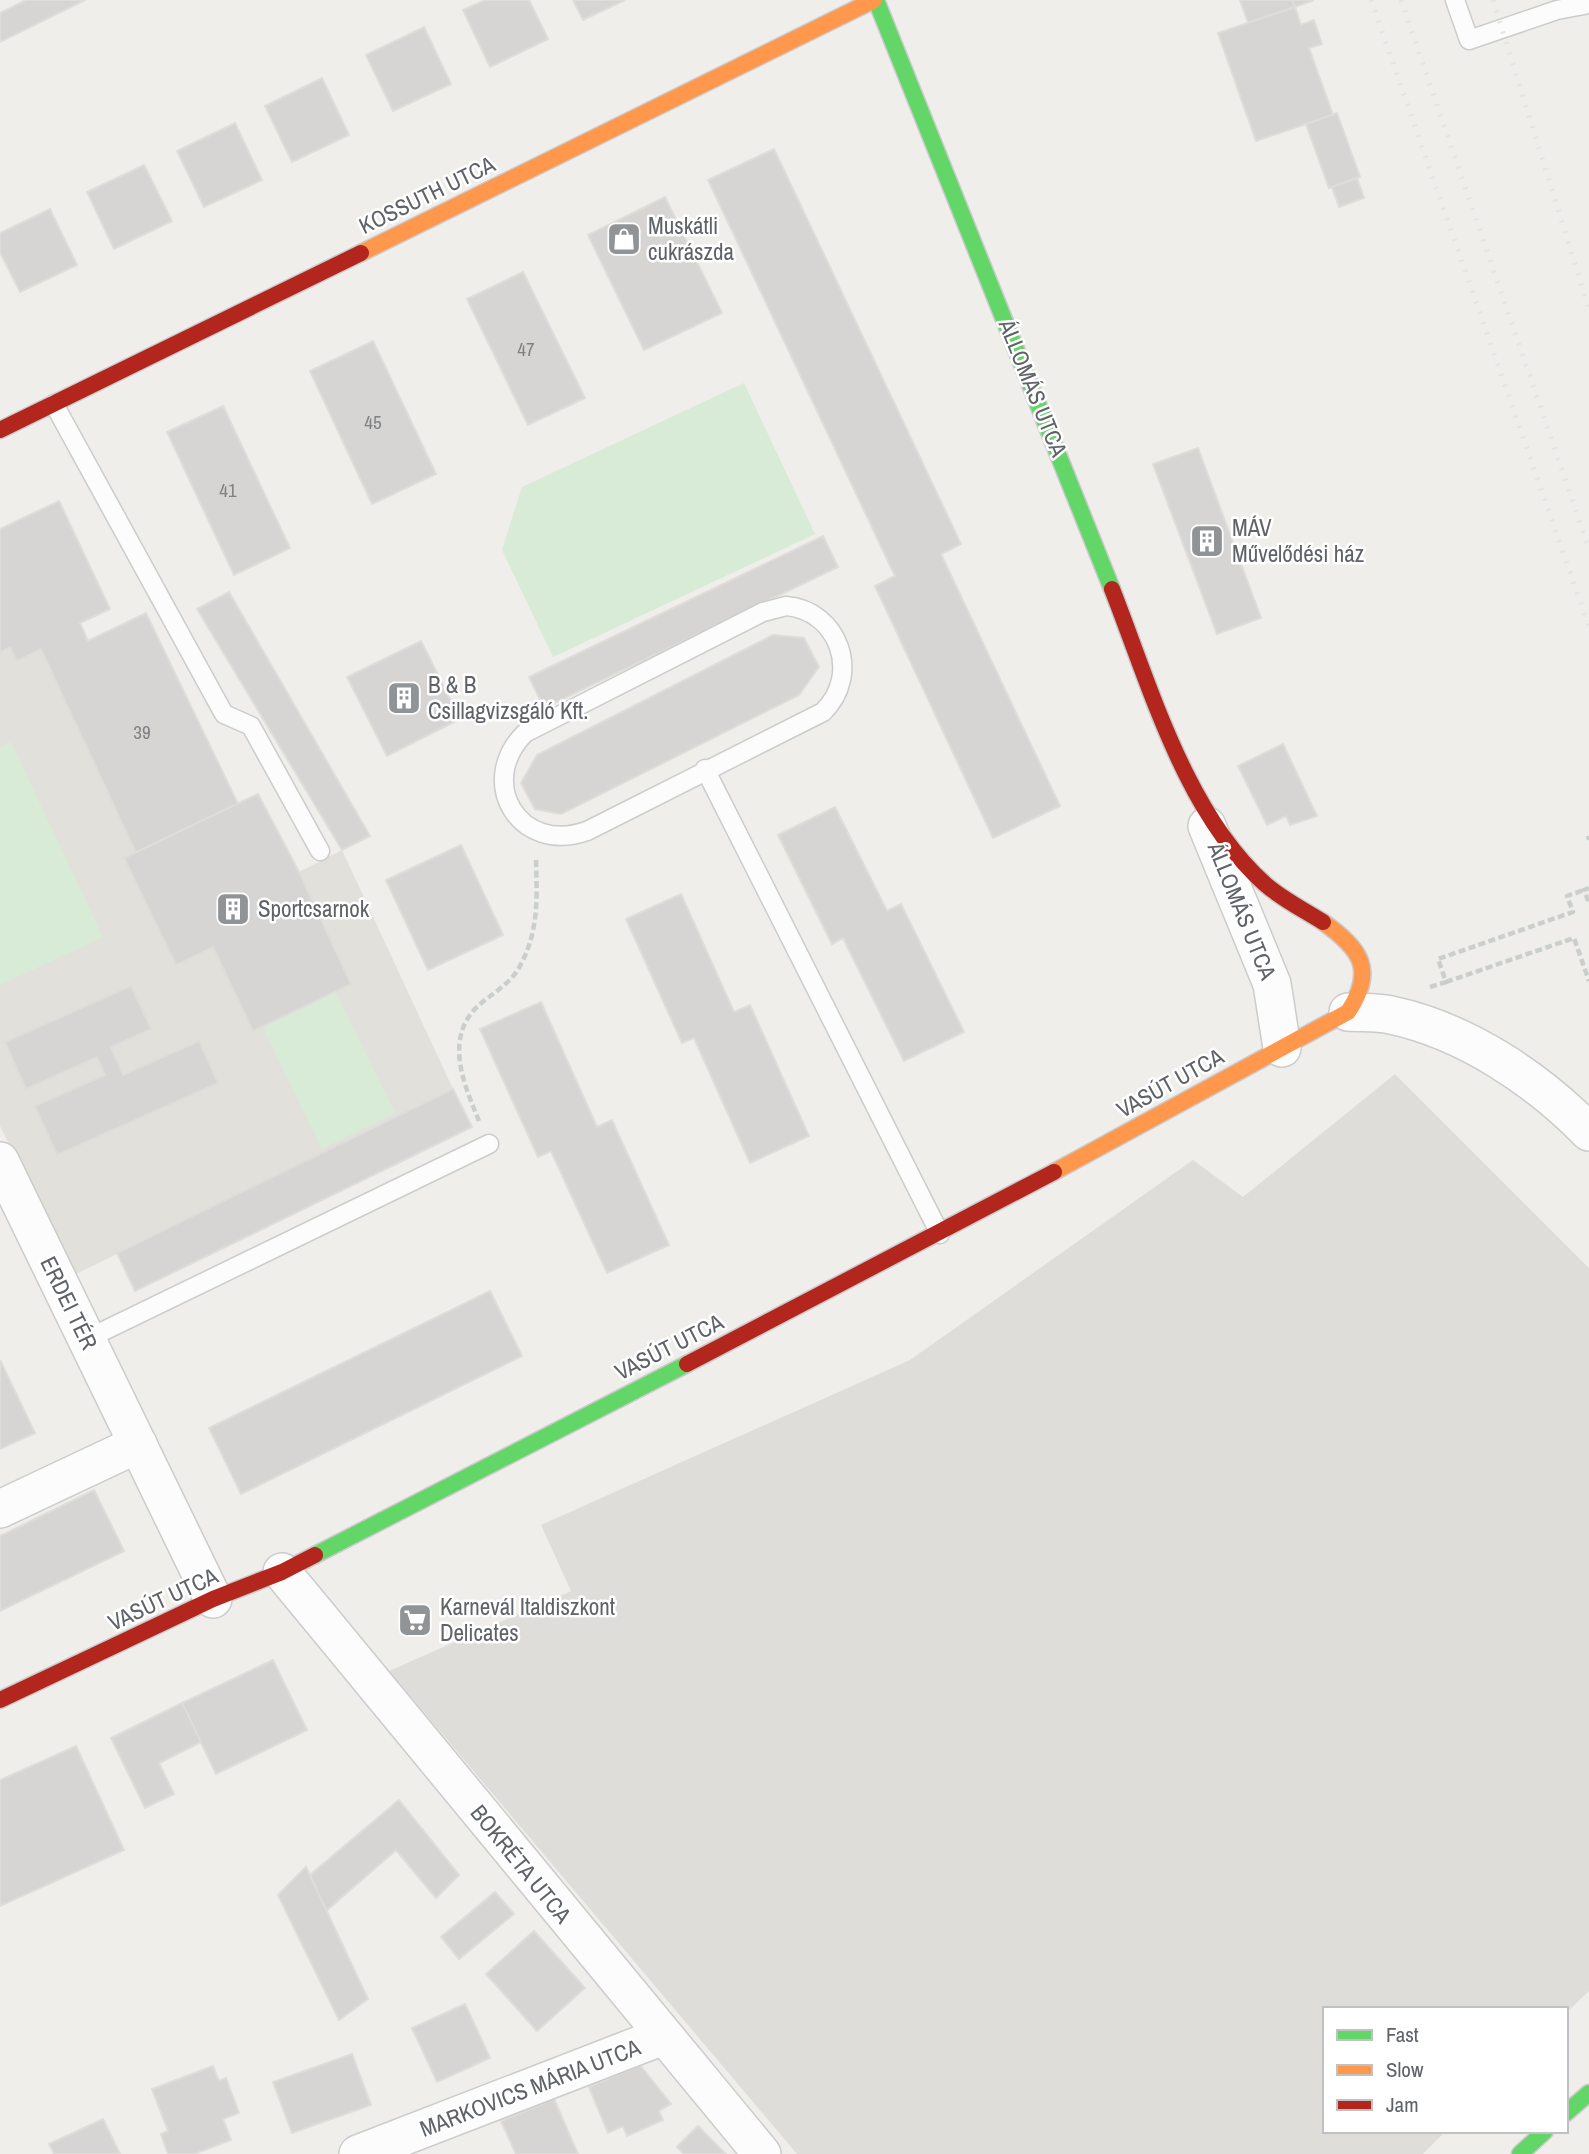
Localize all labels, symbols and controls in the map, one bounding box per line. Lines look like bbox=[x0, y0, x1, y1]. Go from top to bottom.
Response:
street label: KOSSUTH UTCA bbox=[354, 148, 500, 241]
place label: Muskátli cukrászda bbox=[648, 210, 734, 267]
shop icon: Muskátli cukrászda bbox=[605, 220, 643, 258]
street label: ÁLLOMÁS UTCA bbox=[991, 314, 1075, 462]
house number: 47 bbox=[517, 336, 535, 362]
house number: 45 bbox=[364, 409, 382, 435]
house number: 41 bbox=[219, 477, 237, 503]
place label: MÁV Művelődési ház bbox=[1232, 512, 1364, 569]
building icon: MÁV Művelődési ház bbox=[1188, 522, 1226, 560]
place label: B & B Csillagvizsgáló Kft. bbox=[428, 669, 588, 726]
building icon: B & B Csillagvizsgáló Kft. bbox=[385, 679, 423, 717]
house number: 39 bbox=[133, 719, 151, 745]
street label: ÁLLOMÁS UTCA bbox=[1200, 837, 1284, 985]
building icon: Sportcsarnok bbox=[214, 890, 252, 928]
place label: Sportcsarnok bbox=[258, 893, 370, 924]
street label: VASÚT UTCA bbox=[1111, 1040, 1229, 1125]
street label: ERDEI TÉR bbox=[34, 1251, 106, 1355]
street label: VASÚT UTCA bbox=[609, 1306, 729, 1387]
street label: VASÚT UTCA bbox=[103, 1559, 223, 1637]
place label: Karnevál Italdiszkont Delicates bbox=[440, 1591, 615, 1648]
supermarket icon: Karnevál Italdiszkont Delicates bbox=[396, 1601, 434, 1639]
street label: BOKRÉTA UTCA bbox=[464, 1798, 579, 1930]
legend bbox=[1323, 2007, 1568, 2133]
text: Fast bbox=[1386, 2020, 1419, 2049]
street label: MARKOVICS MÁRIA UTCA bbox=[415, 2031, 645, 2144]
text: Slow bbox=[1386, 2055, 1424, 2084]
text: Jam bbox=[1386, 2090, 1419, 2119]

